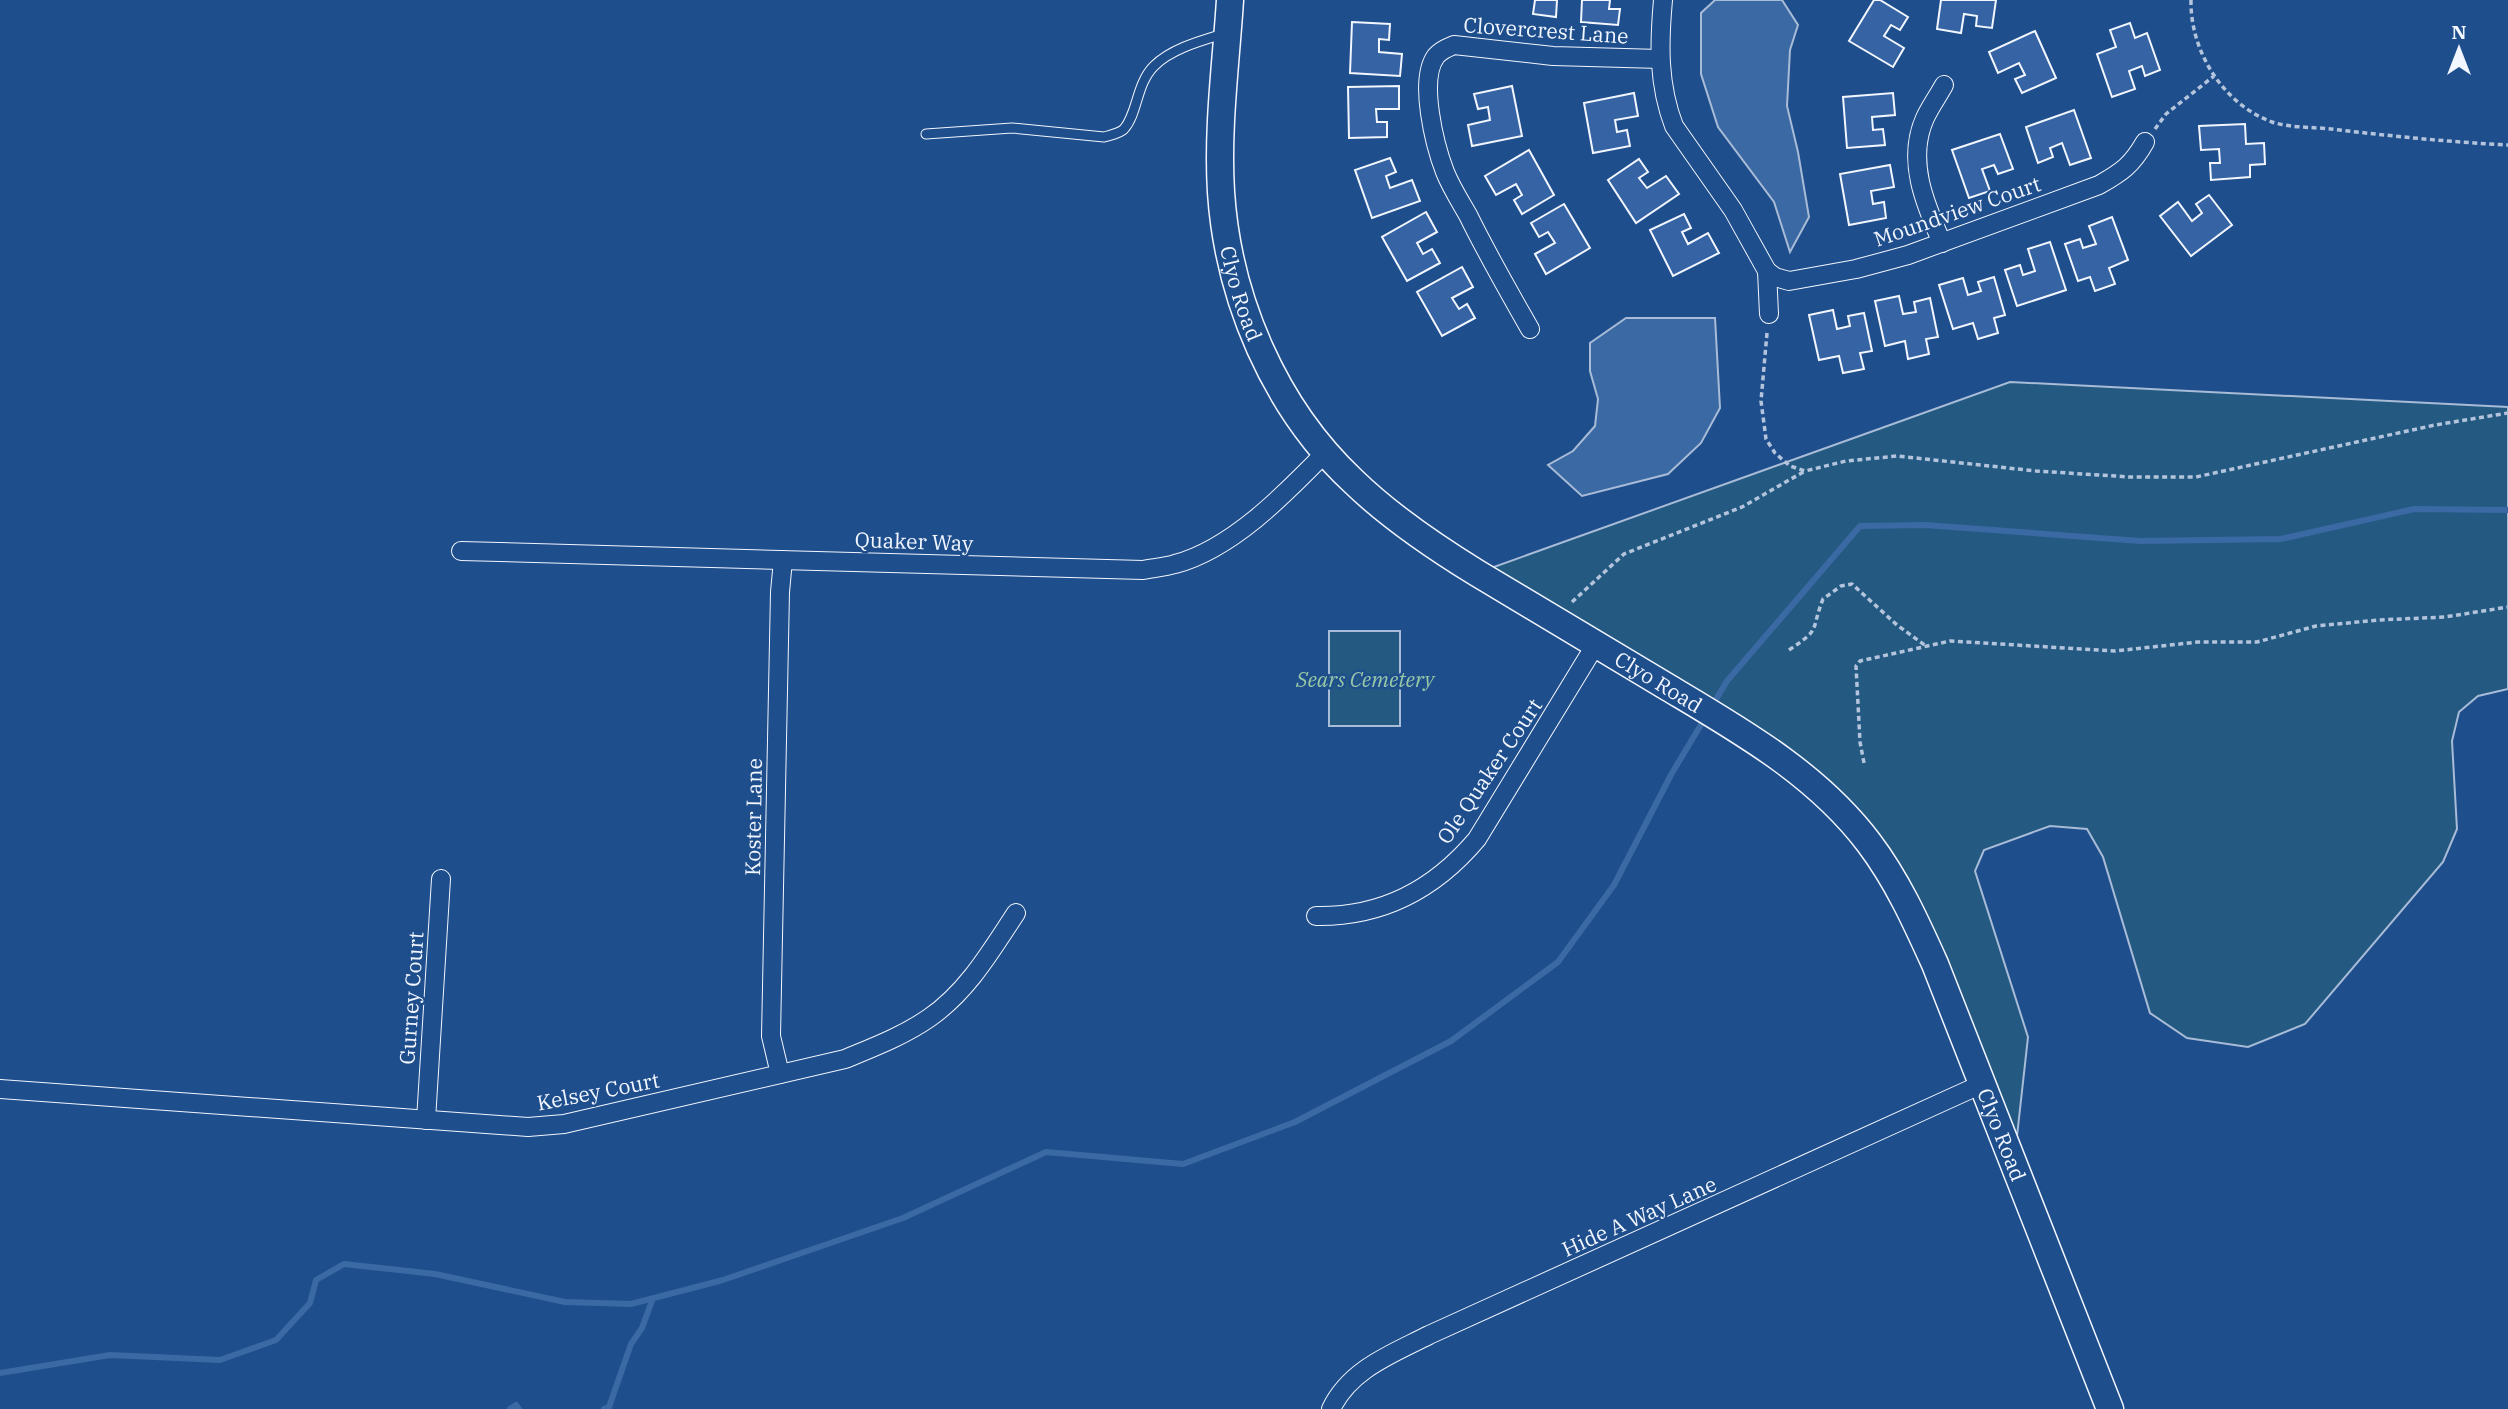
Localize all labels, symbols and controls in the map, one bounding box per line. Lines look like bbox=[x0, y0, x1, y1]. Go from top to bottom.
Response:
street label: Clovercrest Lane bbox=[1462, 10, 1630, 50]
north arrow bbox=[2424, 14, 2494, 84]
text: N bbox=[2451, 20, 2467, 44]
street label: Moundview Court bbox=[1870, 169, 2044, 253]
street label: Clyo Road bbox=[1214, 243, 1269, 345]
street label: Quaker Way bbox=[854, 525, 974, 557]
street label: Clyo Road bbox=[1610, 644, 1708, 719]
park label: Sears Cemetery bbox=[1295, 665, 1437, 693]
street label: Ole Quaker Court bbox=[1430, 693, 1548, 849]
street label: Koster Lane bbox=[738, 758, 768, 876]
street label: Gurney Court bbox=[392, 931, 430, 1065]
street label: Kelsey Court bbox=[534, 1065, 662, 1117]
street label: Clyo Road bbox=[1971, 1084, 2033, 1185]
street label: Hide A Way Lane bbox=[1557, 1169, 1721, 1263]

